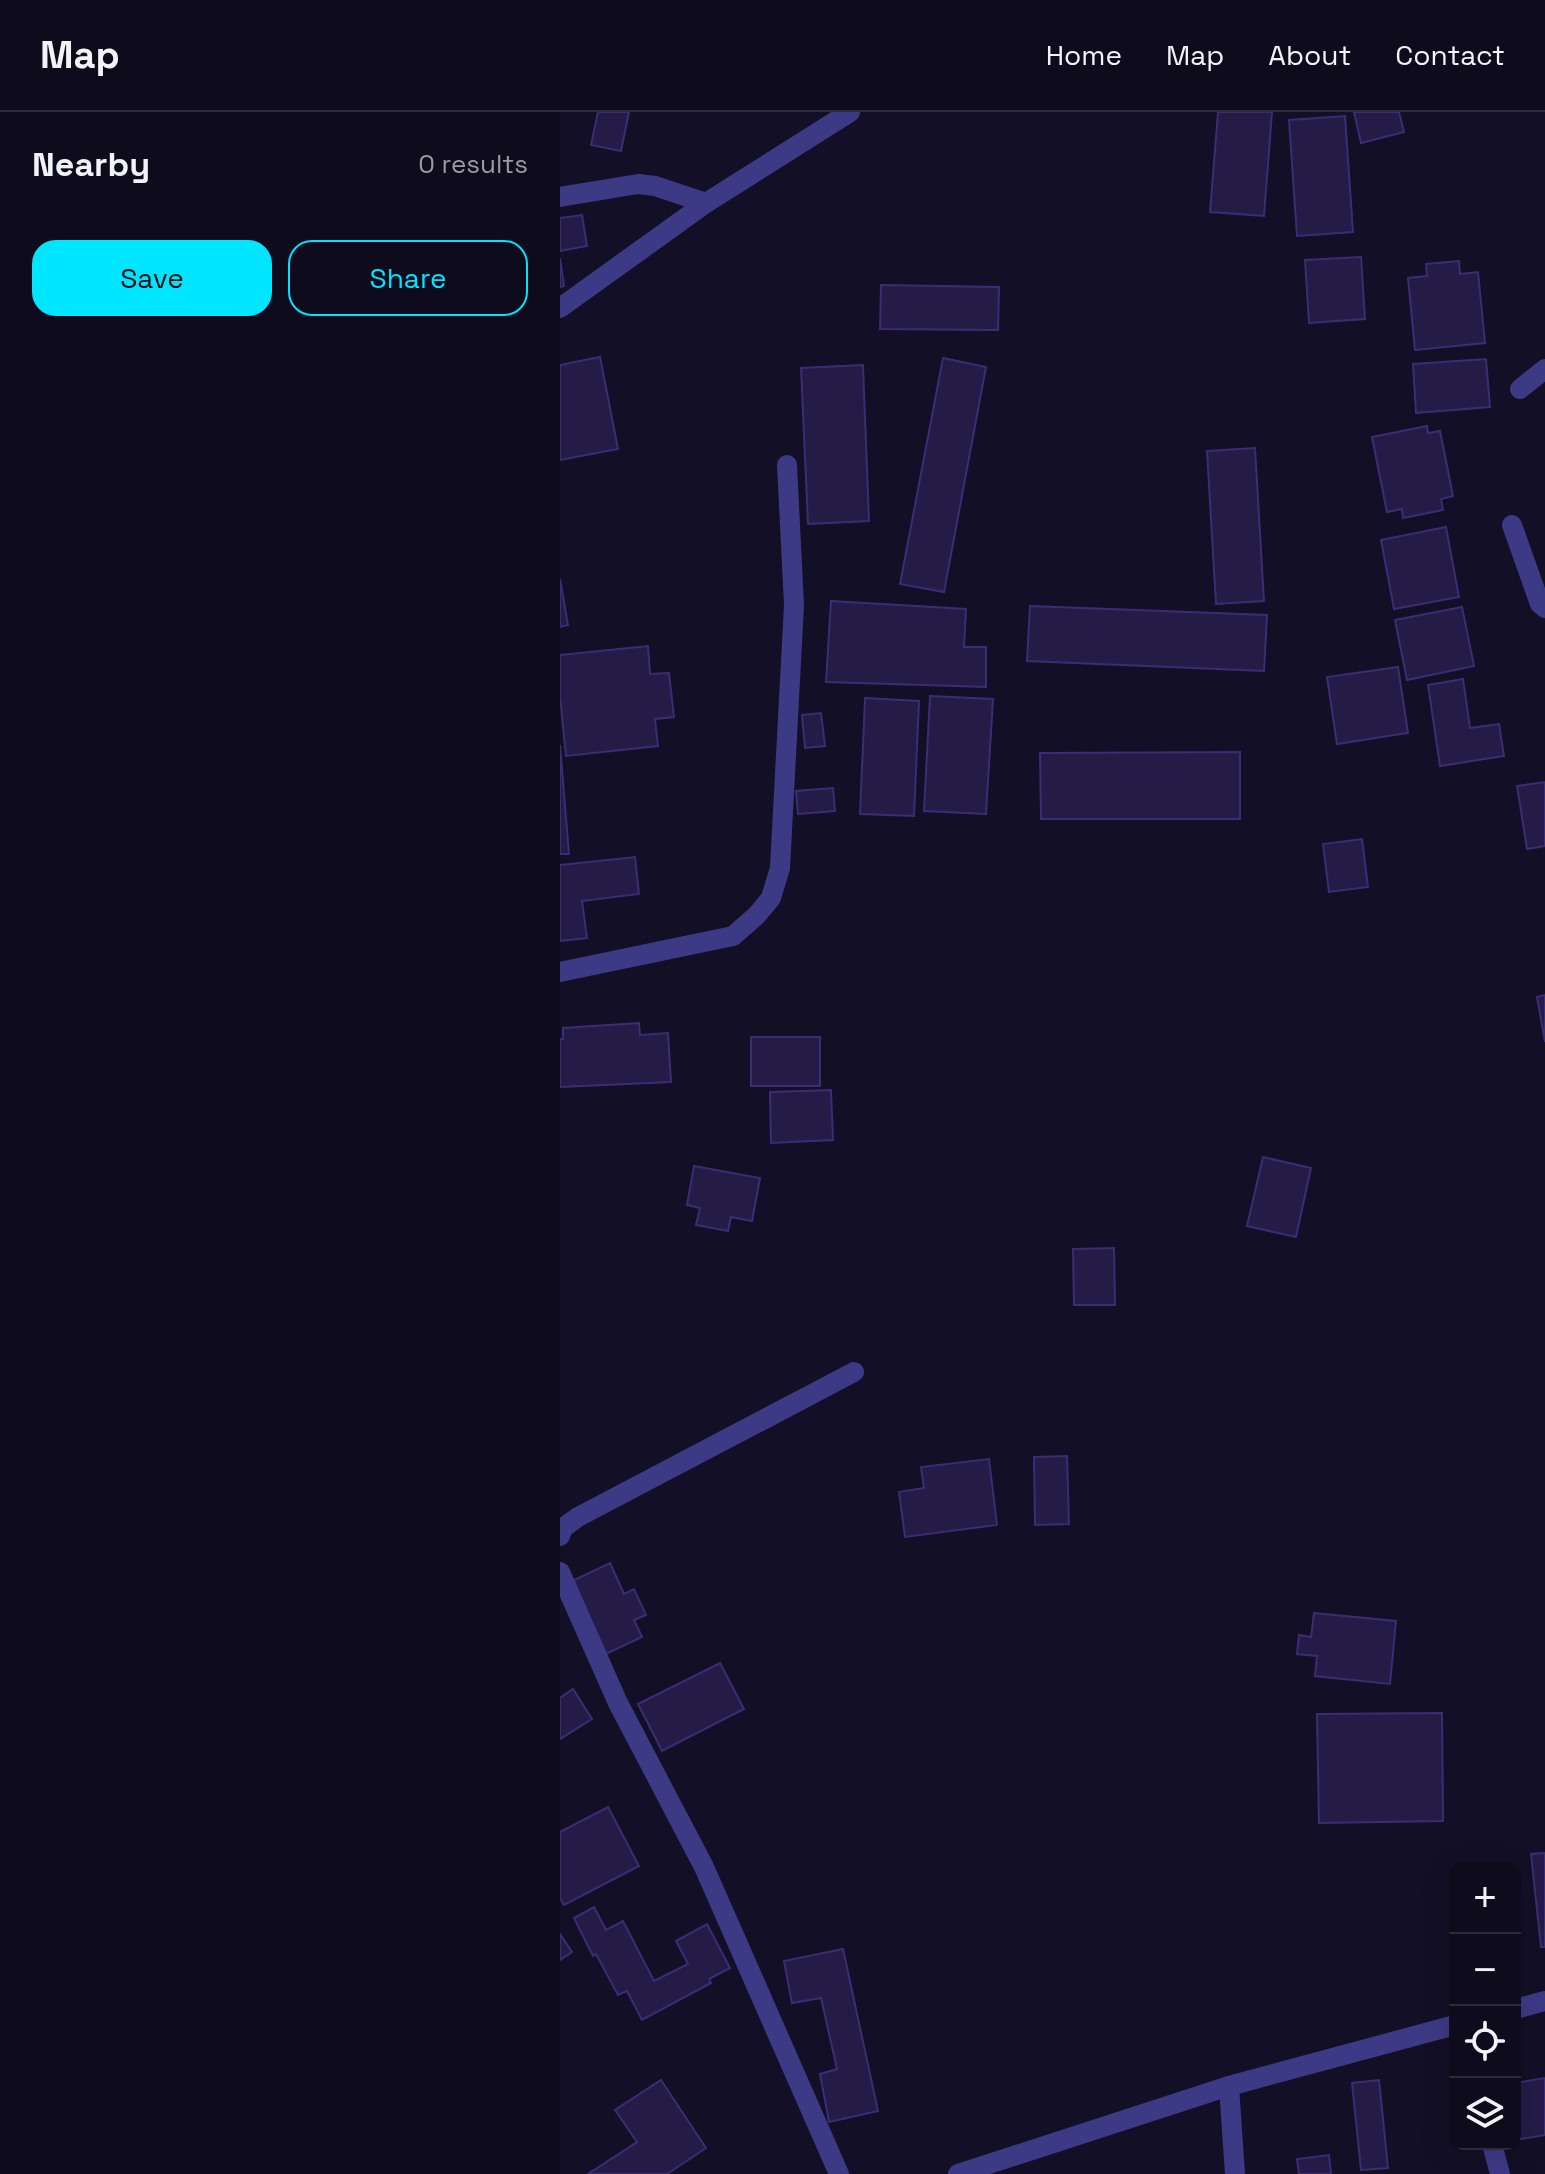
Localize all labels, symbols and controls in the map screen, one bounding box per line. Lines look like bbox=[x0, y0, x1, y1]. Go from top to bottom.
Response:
text: Map bbox=[40, 31, 120, 79]
text: Home bbox=[1046, 37, 1122, 73]
text: Map bbox=[1166, 37, 1224, 73]
text: About bbox=[1268, 37, 1351, 73]
text: Contact bbox=[1395, 37, 1505, 73]
text: Nearby bbox=[32, 143, 150, 186]
text: 0 results bbox=[418, 147, 528, 181]
button: Save bbox=[32, 240, 272, 316]
button: Share bbox=[288, 240, 528, 316]
map controls bbox=[1449, 1862, 1521, 2150]
button: + bbox=[1449, 1862, 1521, 1934]
button: − bbox=[1449, 1934, 1521, 2006]
button: locate bbox=[1449, 2006, 1521, 2078]
button: layers bbox=[1449, 2078, 1521, 2150]

